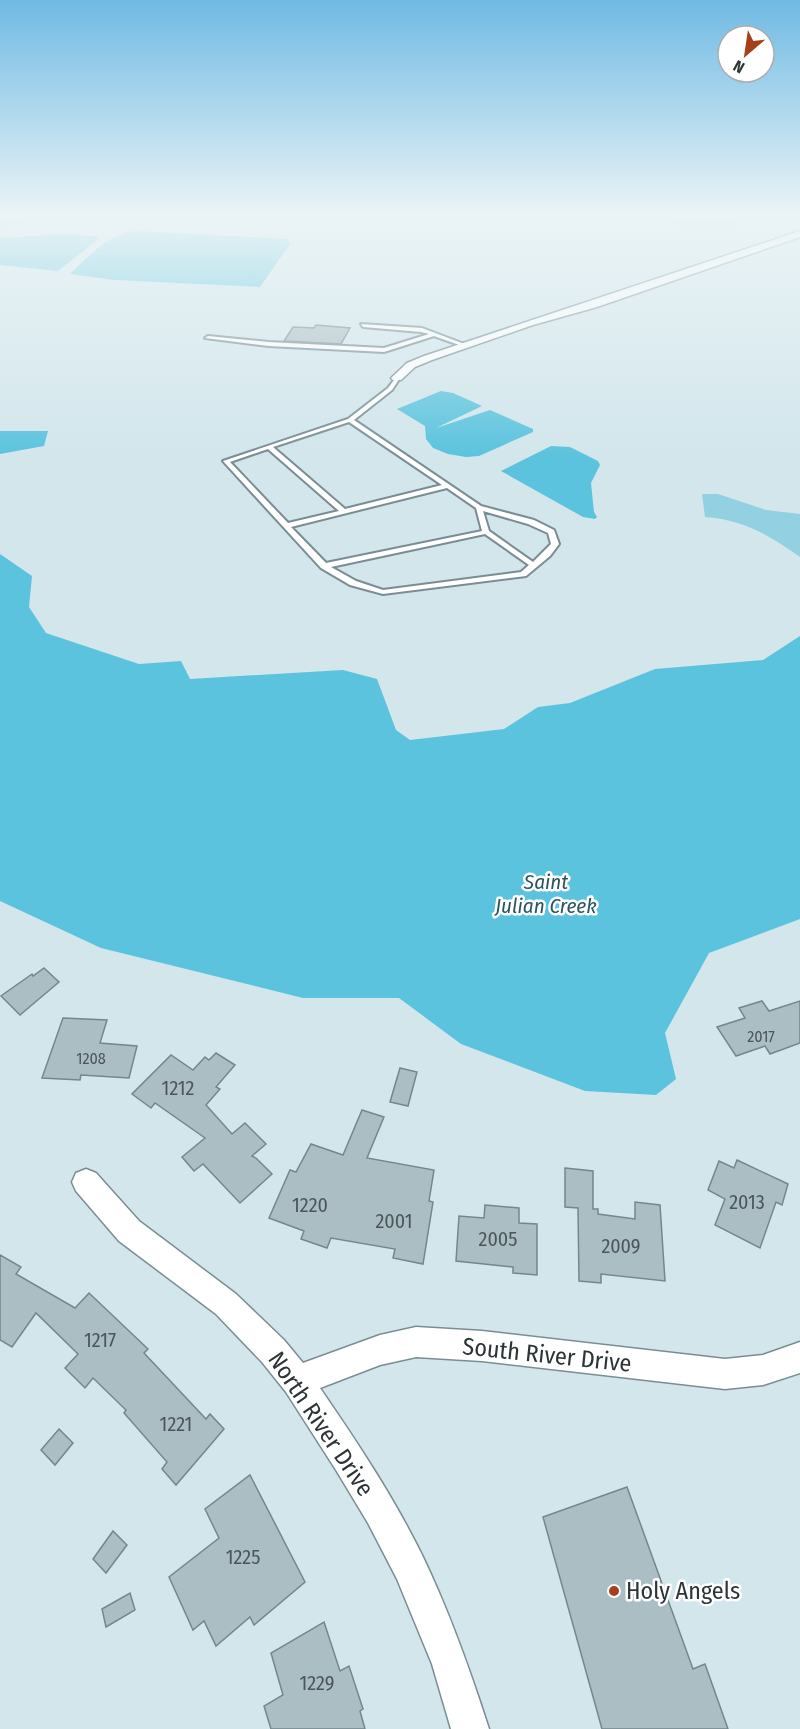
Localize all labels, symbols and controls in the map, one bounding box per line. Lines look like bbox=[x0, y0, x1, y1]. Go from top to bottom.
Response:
north arrow bbox=[716, 24, 776, 84]
text: N bbox=[730, 56, 748, 77]
water label: Saint Julian Creek bbox=[494, 869, 597, 919]
house number: 2017 bbox=[747, 1027, 775, 1046]
house number: 1208 bbox=[76, 1049, 106, 1068]
house number: 1212 bbox=[162, 1076, 195, 1100]
house number: 2013 bbox=[729, 1190, 765, 1214]
house number: 1220 bbox=[292, 1193, 328, 1217]
house number: 2001 bbox=[376, 1209, 412, 1233]
house number: 2005 bbox=[479, 1227, 517, 1251]
house number: 2009 bbox=[601, 1234, 641, 1258]
house number: 1217 bbox=[84, 1328, 116, 1352]
street label: South River Drive bbox=[461, 1332, 633, 1378]
street label: North River Drive bbox=[262, 1346, 380, 1502]
house number: 1221 bbox=[160, 1412, 192, 1436]
house number: 1225 bbox=[226, 1545, 260, 1569]
place label: Holy Angels bbox=[626, 1577, 740, 1605]
marker: Holy Angels bbox=[607, 1584, 621, 1598]
house number: 1229 bbox=[299, 1671, 335, 1695]

